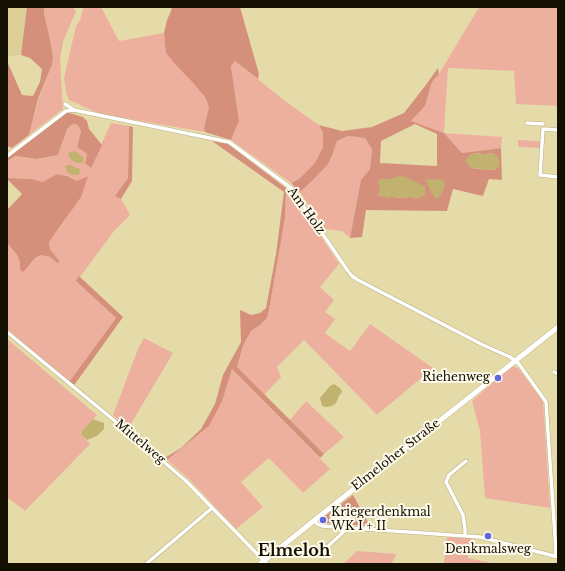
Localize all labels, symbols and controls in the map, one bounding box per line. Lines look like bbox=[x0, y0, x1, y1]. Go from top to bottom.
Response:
street label: Am Holz bbox=[284, 185, 328, 237]
place label: Riehenweg bbox=[422, 371, 490, 385]
marker: Riehenweg bbox=[493, 373, 503, 383]
street label: Elmeloher Straße bbox=[349, 416, 443, 494]
street label: Mittelweg bbox=[112, 417, 168, 467]
place label: Kriegerdenkmal WK I + II bbox=[331, 506, 431, 534]
marker: Kriegerdenkmal WK I + II bbox=[318, 515, 328, 525]
marker: Denkmalsweg bbox=[483, 531, 493, 541]
district label: Elmeloh bbox=[258, 541, 330, 561]
place label: Denkmalsweg bbox=[445, 543, 531, 557]

